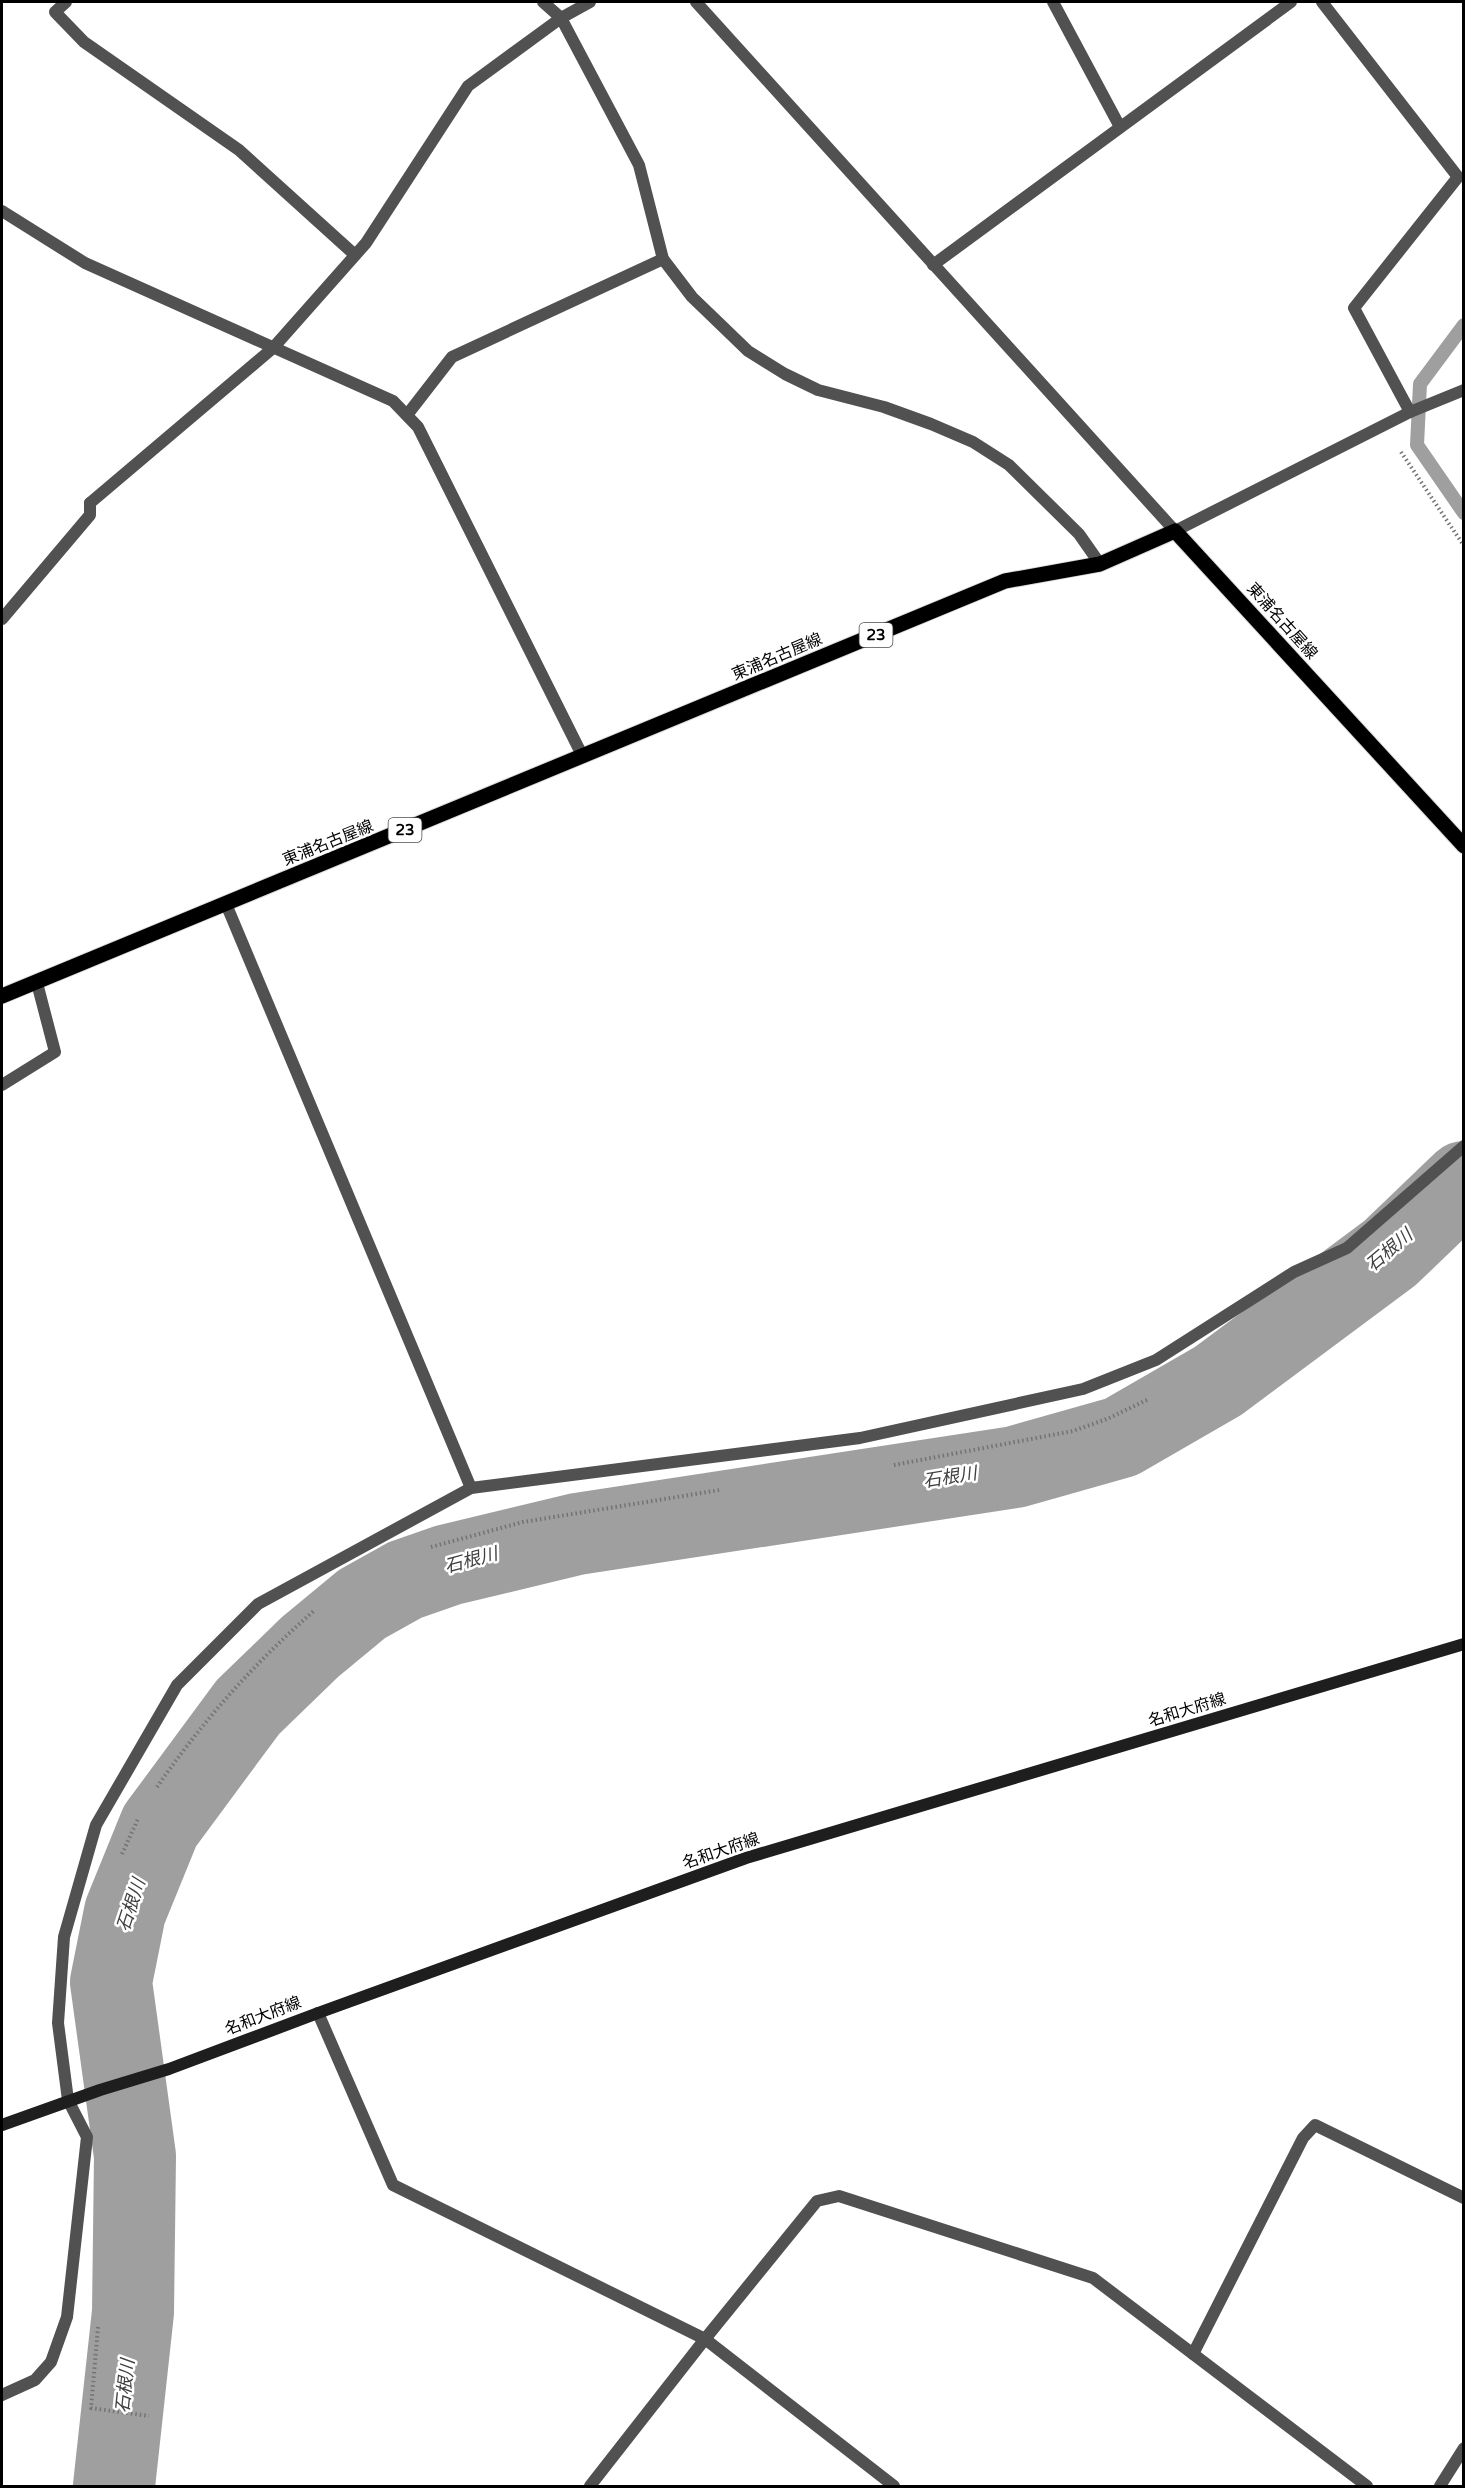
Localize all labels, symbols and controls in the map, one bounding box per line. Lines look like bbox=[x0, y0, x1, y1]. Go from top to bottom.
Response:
street label: 東浦名古屋線 bbox=[1242, 579, 1322, 663]
road number: 23 bbox=[860, 623, 892, 647]
street label: 東浦名古屋線 bbox=[729, 629, 825, 685]
street label: 東浦名古屋線 bbox=[280, 816, 376, 870]
road number: 23 bbox=[388, 818, 422, 842]
water label: 石根川 bbox=[1361, 1223, 1418, 1276]
water label: 石根川 bbox=[922, 1462, 980, 1492]
water label: 石根川 bbox=[442, 1542, 502, 1578]
street label: 名和大府線 bbox=[1146, 1689, 1228, 1731]
street label: 名和大府線 bbox=[680, 1829, 762, 1873]
water label: 石根川 bbox=[112, 1874, 150, 1934]
street label: 名和大府線 bbox=[222, 1992, 304, 2040]
water label: 石根川 bbox=[111, 2356, 139, 2414]

